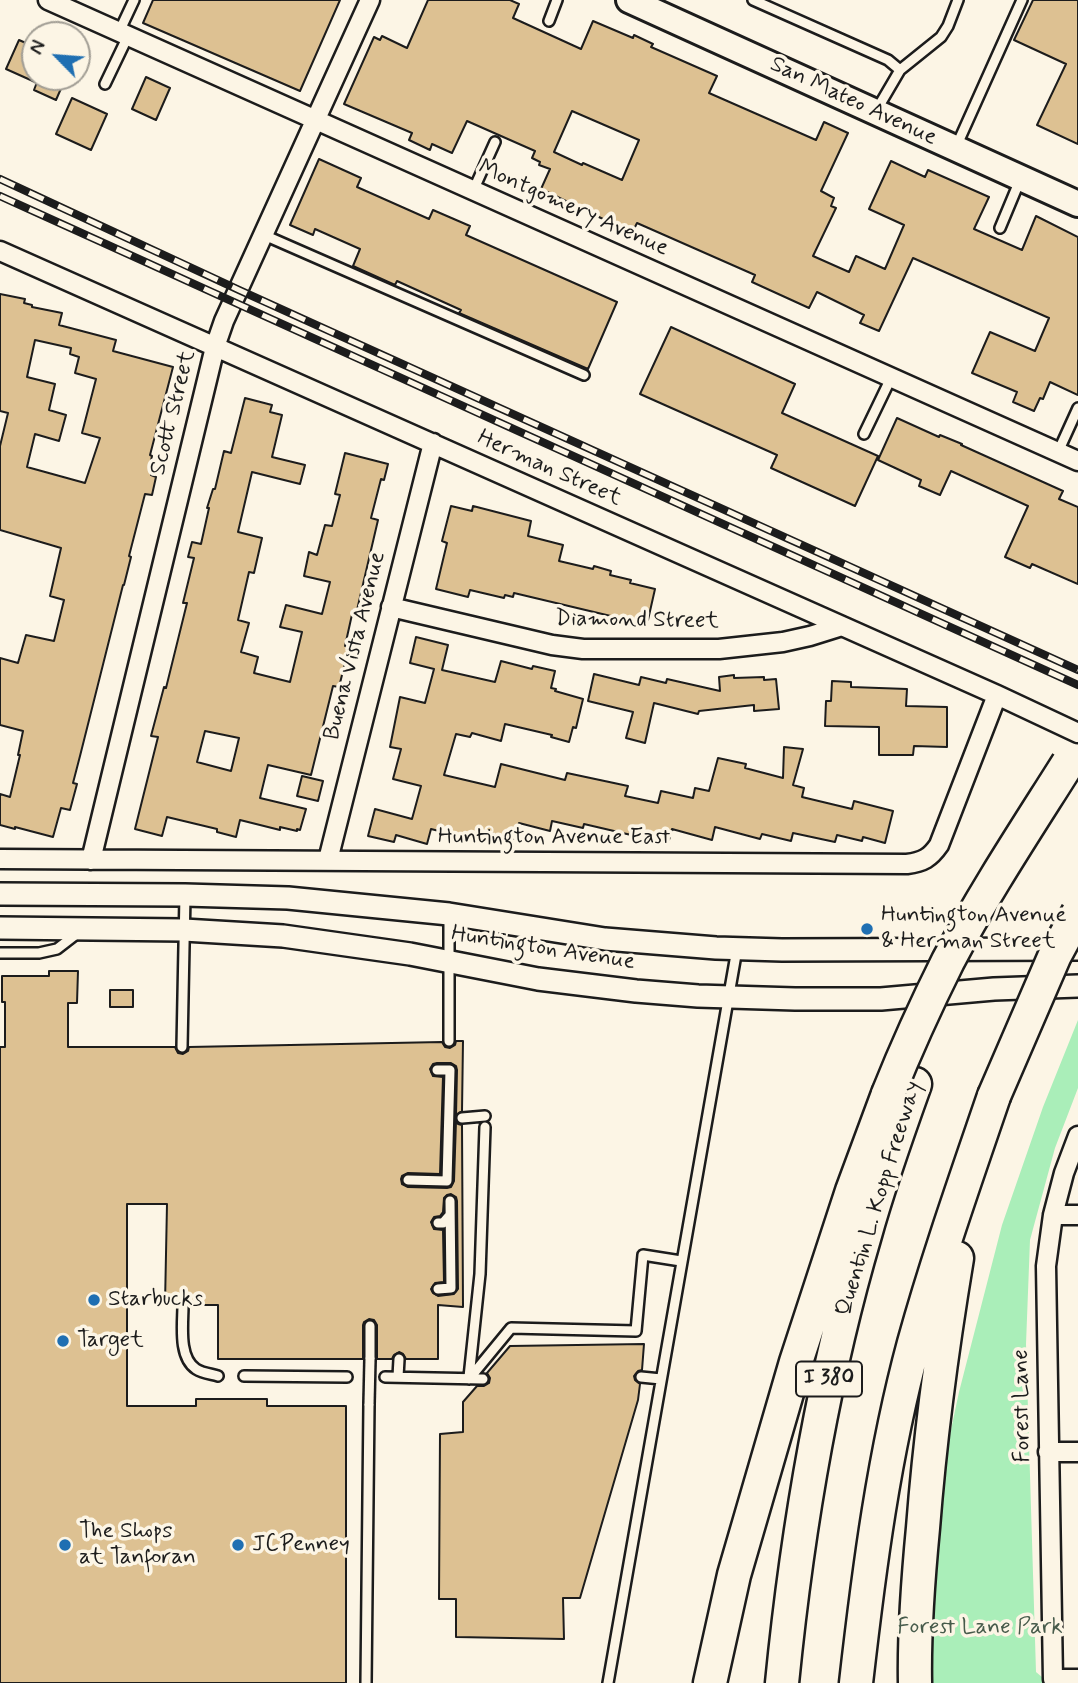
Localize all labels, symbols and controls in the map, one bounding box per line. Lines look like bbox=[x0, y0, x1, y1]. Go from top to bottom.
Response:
north arrow bbox=[21, 21, 91, 91]
text: N bbox=[24, 37, 52, 59]
street label: San Mateo Avenue bbox=[765, 51, 941, 153]
street label: Montgomery Avenue bbox=[473, 155, 673, 263]
street label: Scott Street bbox=[145, 348, 203, 478]
street label: Herman Street bbox=[473, 425, 625, 513]
street label: Buena Vista Avenue bbox=[319, 549, 393, 743]
street label: Diamond Street bbox=[555, 606, 719, 636]
street label: Huntington Avenue East bbox=[438, 824, 670, 852]
place label: Huntington Avenue & Herman Street bbox=[881, 902, 1067, 956]
street label: Huntington Avenue bbox=[449, 921, 637, 977]
marker: Huntington Avenue & Herman Street bbox=[859, 921, 875, 937]
street label: Quentin L. Kopp Freeway bbox=[831, 1078, 929, 1320]
place label: Starbucks bbox=[108, 1286, 203, 1314]
marker: Starbucks bbox=[86, 1292, 102, 1308]
place label: Target bbox=[77, 1327, 144, 1355]
marker: Target bbox=[55, 1333, 71, 1349]
street label: Forest Lane bbox=[1008, 1349, 1038, 1463]
road number: I 380 bbox=[796, 1362, 862, 1396]
place label: The Shops at Tanforan bbox=[79, 1518, 196, 1572]
place label: JCPenney bbox=[252, 1531, 350, 1559]
marker: The Shops at Tanforan bbox=[57, 1537, 73, 1553]
marker: JCPenney bbox=[230, 1537, 246, 1553]
park label: Forest Lane Park bbox=[897, 1614, 1063, 1642]

